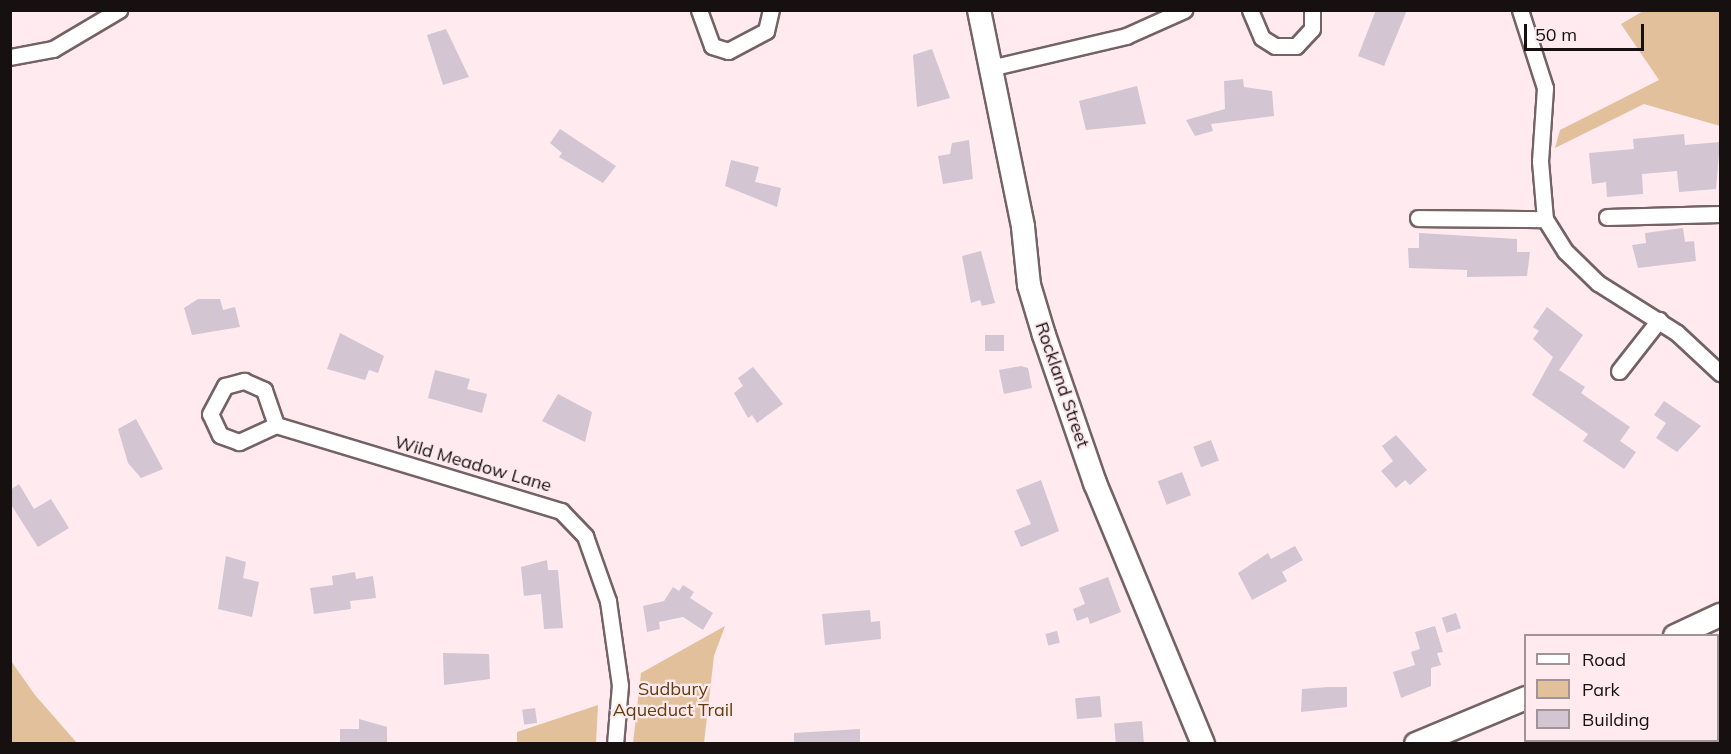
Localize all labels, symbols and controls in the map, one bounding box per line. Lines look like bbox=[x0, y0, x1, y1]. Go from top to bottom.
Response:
scale bar bbox=[1527, 12, 1647, 50]
text: 50 m bbox=[1535, 23, 1577, 46]
street label: Rockland Street bbox=[1030, 319, 1094, 451]
street label: Wild Meadow Lane bbox=[392, 431, 554, 497]
legend bbox=[1524, 634, 1719, 742]
text: Road bbox=[1582, 648, 1626, 671]
text: Park bbox=[1582, 678, 1620, 701]
park label: Sudbury Aqueduct Trail bbox=[613, 679, 733, 722]
text: Building bbox=[1582, 708, 1650, 731]

